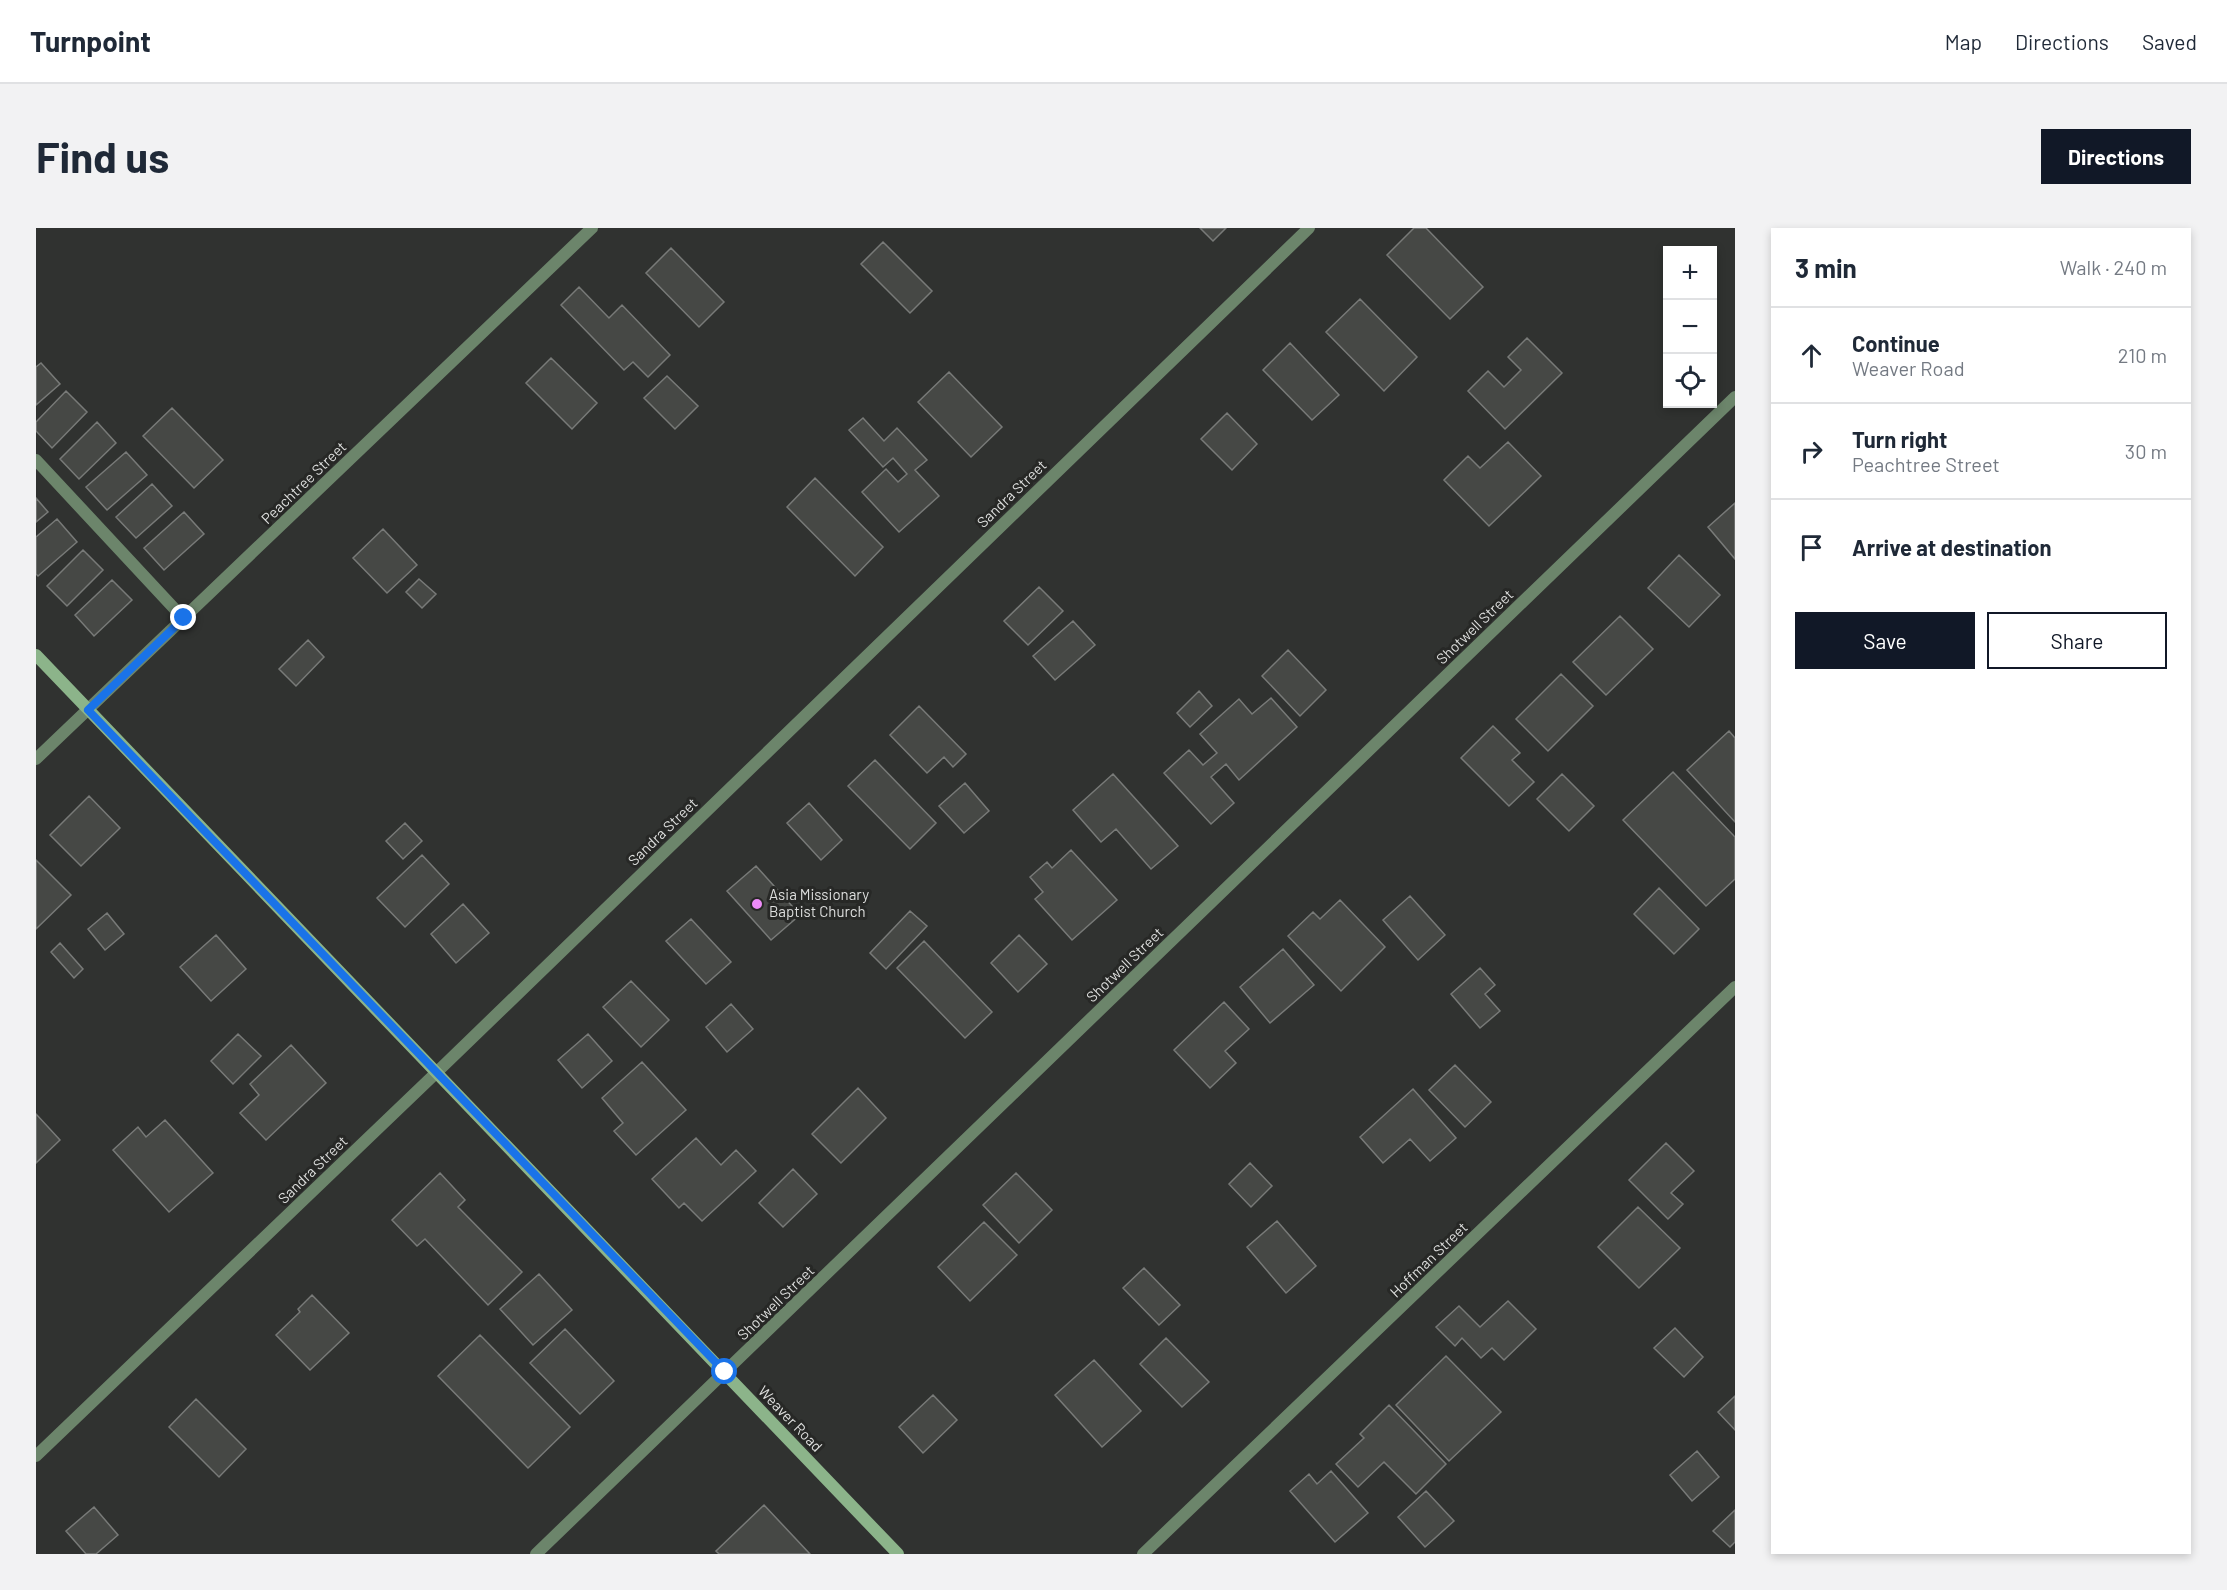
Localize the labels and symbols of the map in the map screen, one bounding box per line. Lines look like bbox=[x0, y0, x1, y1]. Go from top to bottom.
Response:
street label: Peachtree Street bbox=[257, 437, 349, 527]
street label: Sandra Street bbox=[973, 456, 1050, 531]
street label: Shotwell Street bbox=[1432, 585, 1516, 667]
route end bbox=[170, 604, 196, 630]
street label: Sandra Street bbox=[624, 794, 701, 869]
place label: Asia Missionary Baptist Church bbox=[769, 885, 869, 920]
marker: Asia Missionary Baptist Church bbox=[750, 897, 764, 911]
street label: Shotwell Street bbox=[1082, 923, 1166, 1005]
street label: Sandra Street bbox=[274, 1132, 351, 1207]
street label: Hoffman Street bbox=[1386, 1218, 1471, 1301]
street label: Shotwell Street bbox=[733, 1261, 817, 1343]
route start bbox=[711, 1358, 737, 1384]
street label: Weaver Road bbox=[755, 1382, 827, 1455]

